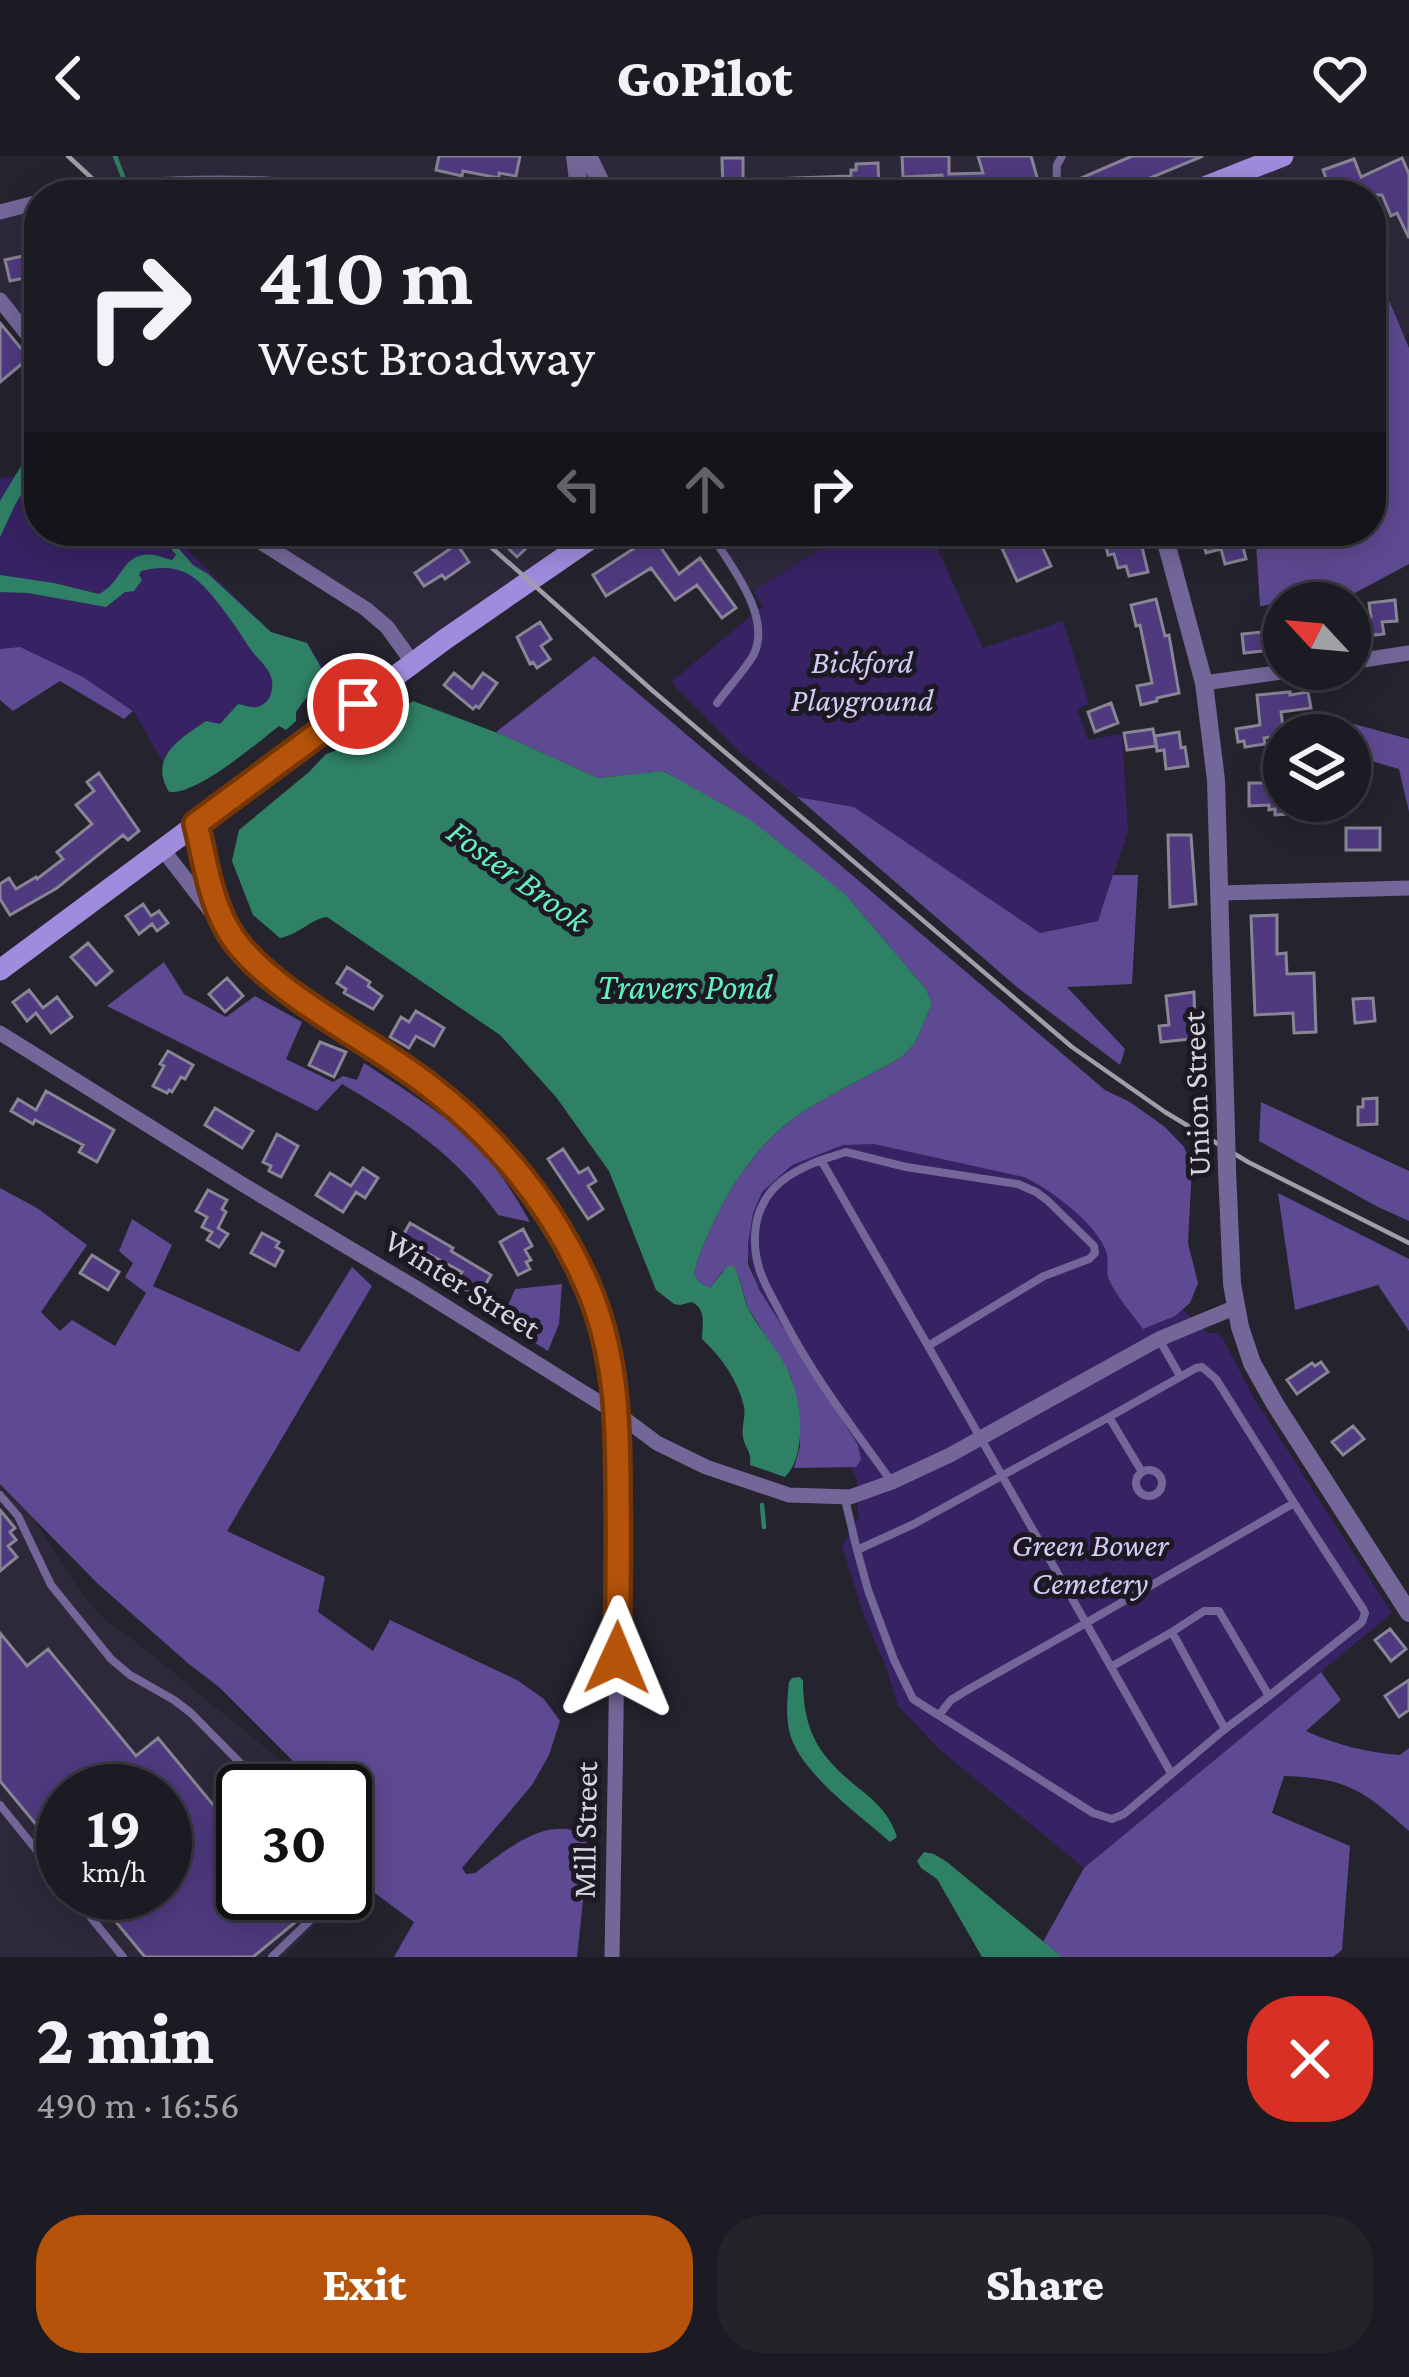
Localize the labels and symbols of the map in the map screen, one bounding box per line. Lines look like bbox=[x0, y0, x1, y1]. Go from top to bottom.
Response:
north arrow bbox=[1263, 582, 1371, 690]
park label: Bickford Playground bbox=[791, 643, 935, 718]
pin bbox=[307, 653, 409, 755]
water label: Foster Brook bbox=[440, 811, 598, 941]
water label: Travers Pond bbox=[597, 967, 774, 1007]
street label: Union Street bbox=[1174, 1010, 1217, 1177]
street label: Winter Street bbox=[378, 1221, 548, 1346]
park label: Green Bower Cemetery bbox=[1012, 1526, 1170, 1601]
position arrow bbox=[554, 1595, 680, 1721]
street label: Mill Street bbox=[565, 1760, 604, 1899]
speed limit sign: 30 bbox=[216, 1764, 372, 1920]

